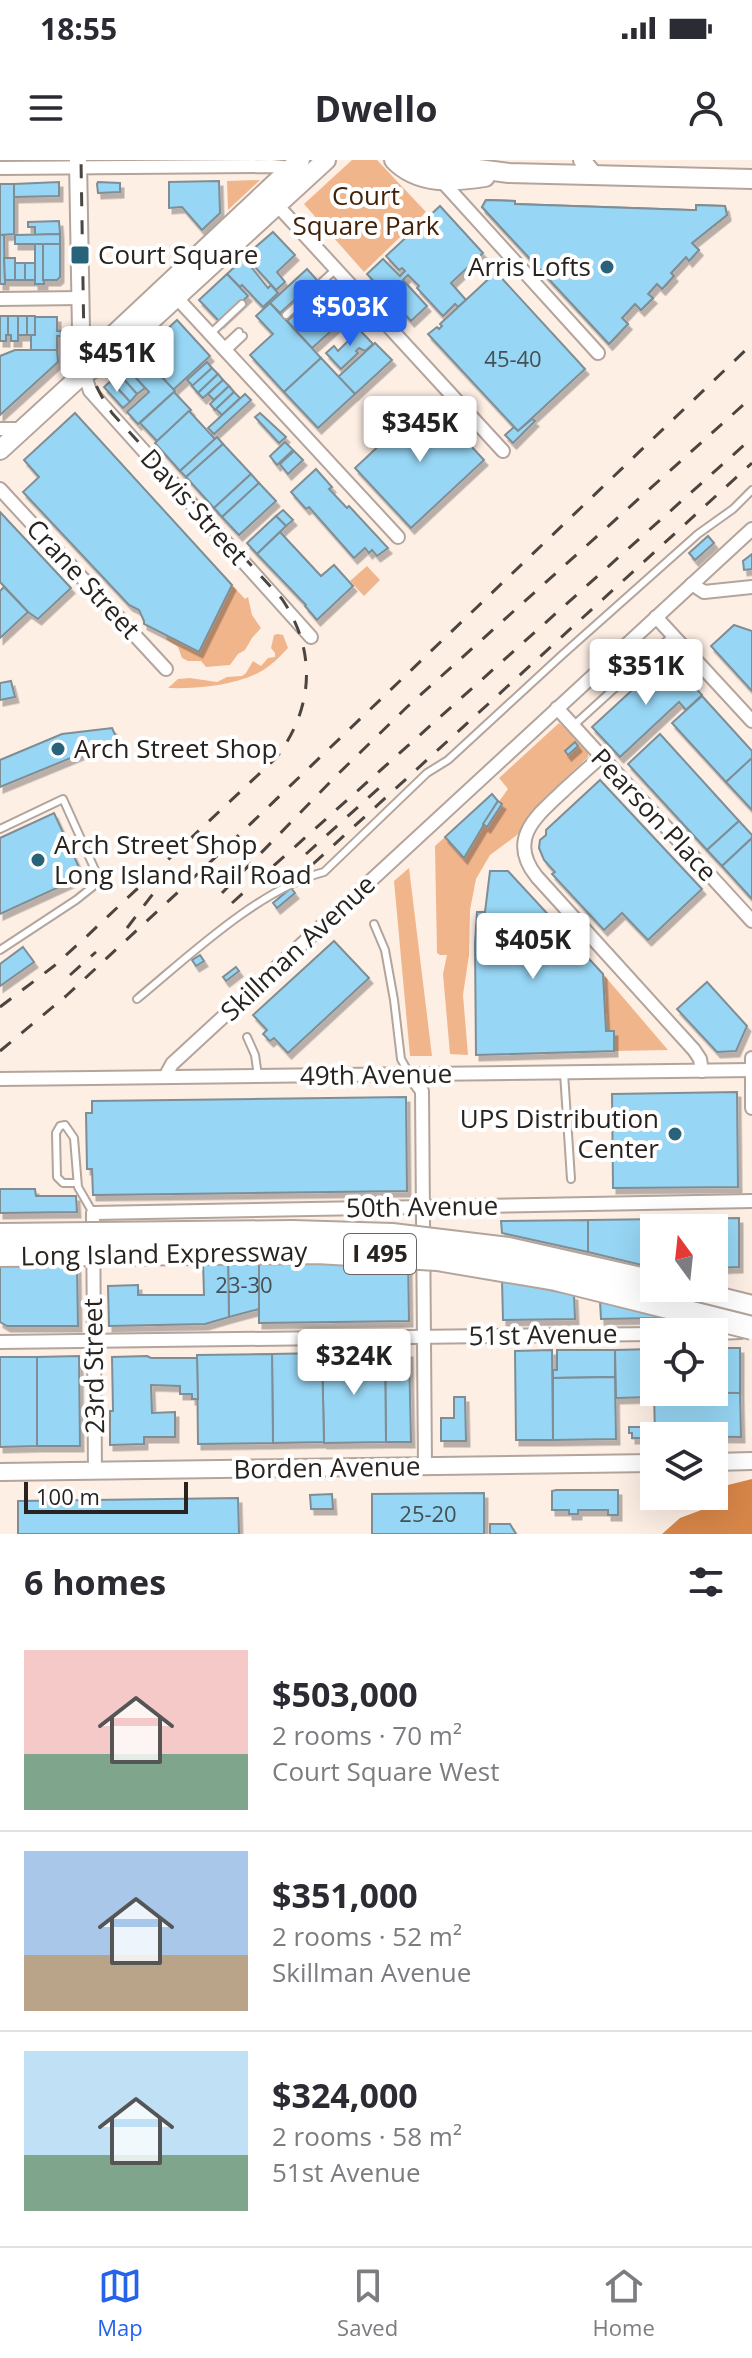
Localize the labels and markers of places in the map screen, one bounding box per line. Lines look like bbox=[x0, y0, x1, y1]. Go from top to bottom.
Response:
place label: Court Square bbox=[98, 236, 258, 272]
marker: Court Square bbox=[69, 244, 91, 266]
place label: Arris Lofts bbox=[468, 248, 591, 284]
marker: Arris Lofts bbox=[598, 258, 616, 276]
pin: $503K bbox=[294, 280, 406, 348]
pin: $451K bbox=[61, 326, 173, 394]
pin: $345K bbox=[364, 396, 476, 464]
pin: $351K bbox=[590, 639, 702, 707]
place label: Arch Street Shop bbox=[74, 730, 277, 766]
marker: Arch Street Shop bbox=[49, 740, 67, 758]
place label: Arch Street Shop Long Island Rail Road bbox=[54, 826, 312, 892]
marker: Arch Street Shop Long Island Rail Road bbox=[29, 851, 47, 869]
pin: $405K bbox=[477, 913, 589, 981]
place label: UPS Distribution Center bbox=[460, 1100, 659, 1166]
marker: UPS Distribution Center bbox=[666, 1125, 684, 1143]
pin: $324K bbox=[298, 1329, 410, 1397]

